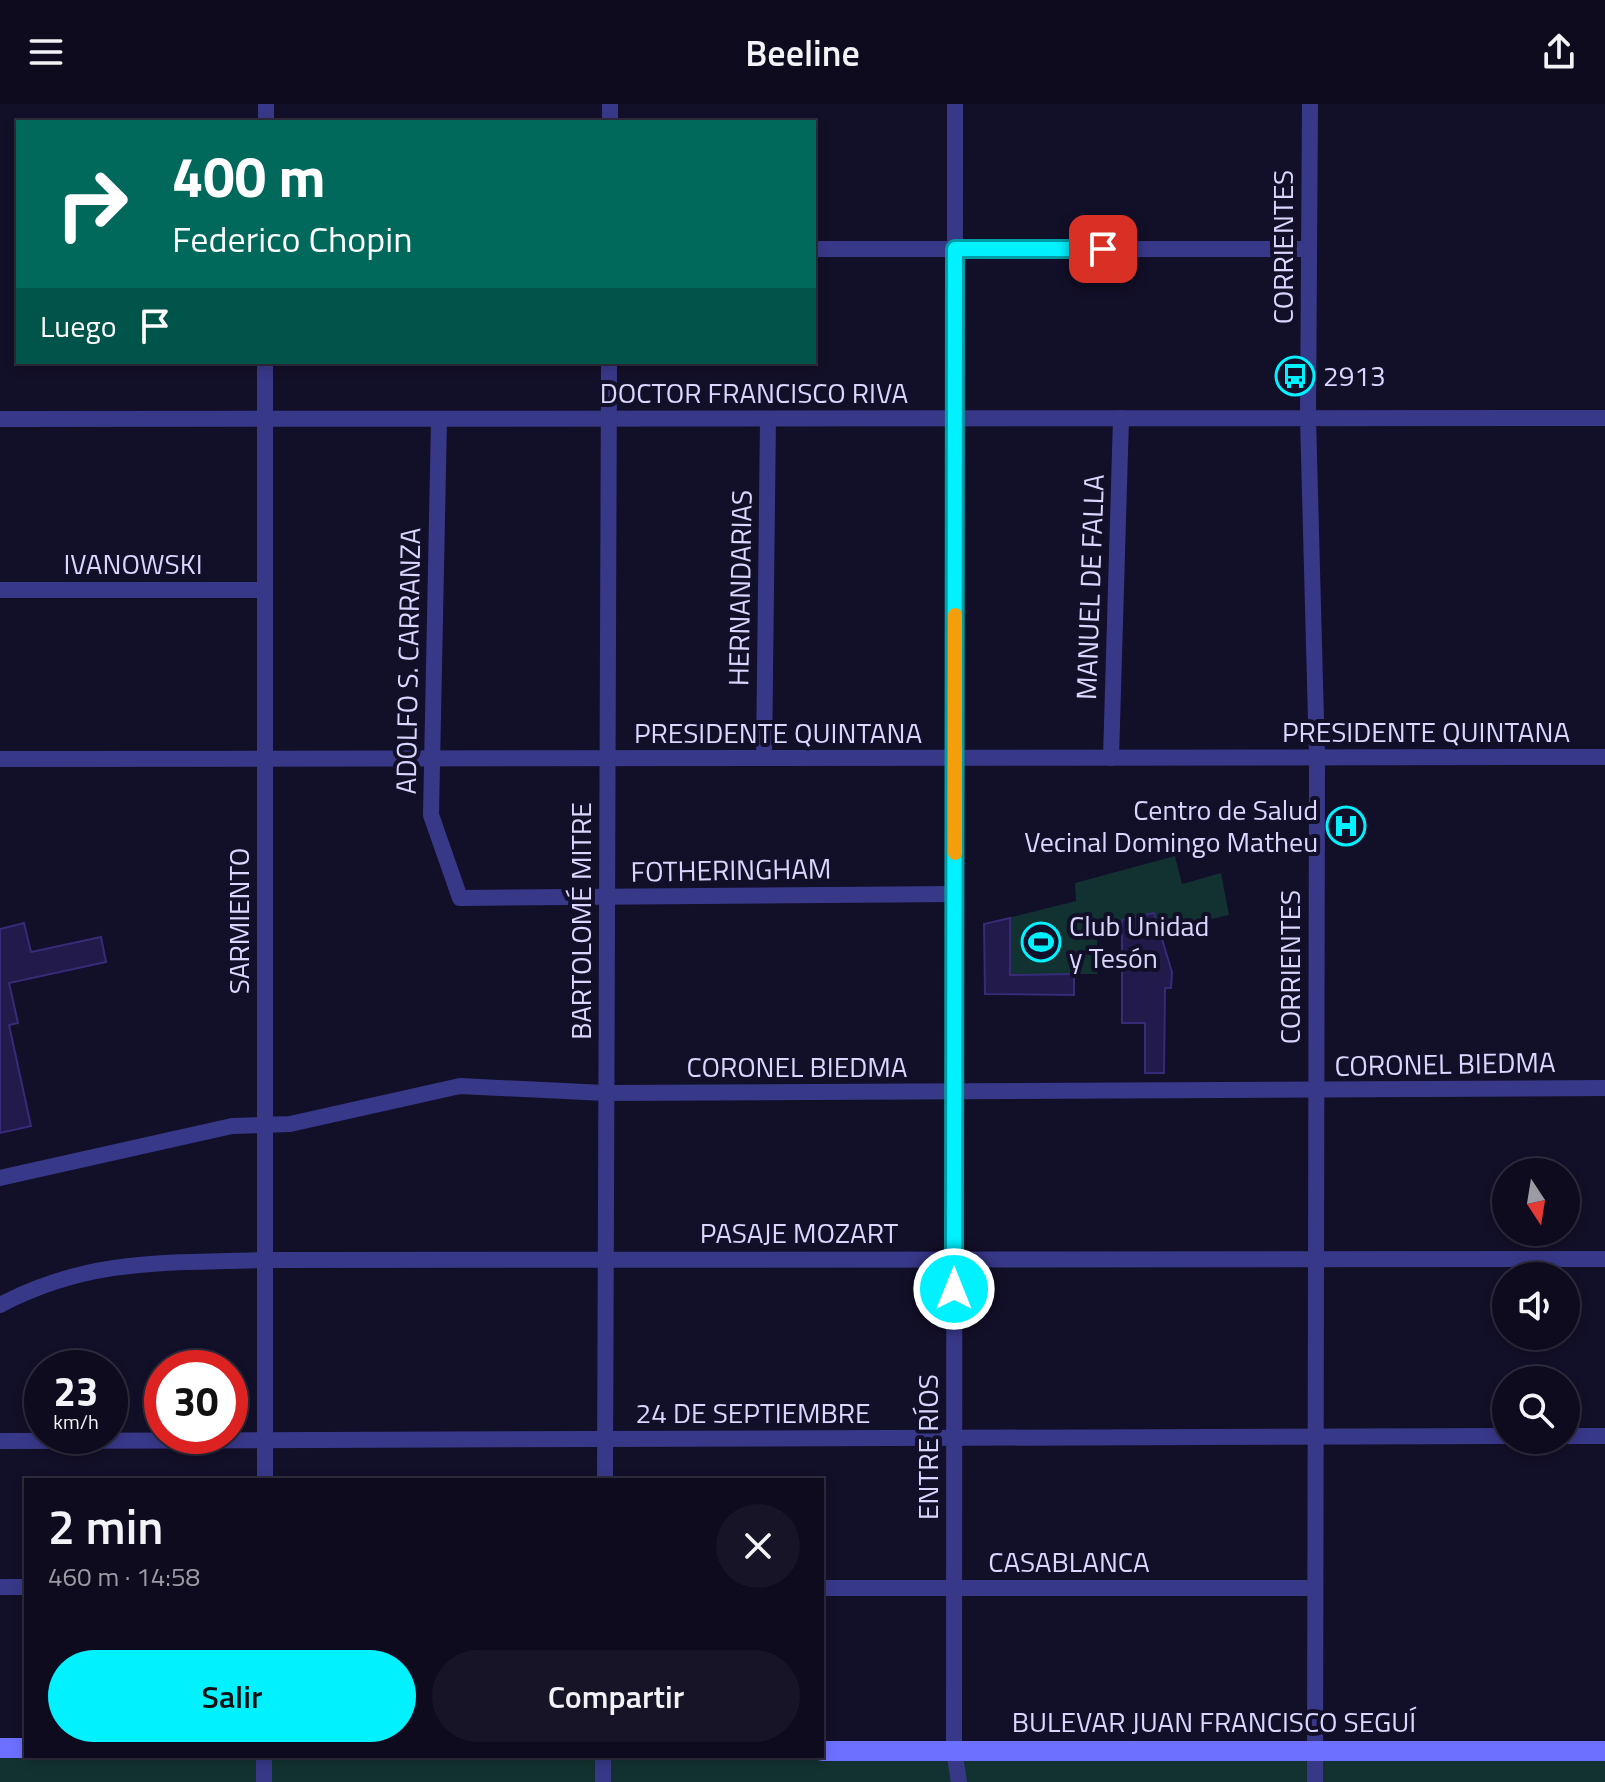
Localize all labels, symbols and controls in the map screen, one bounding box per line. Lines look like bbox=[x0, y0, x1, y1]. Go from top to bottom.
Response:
text: Beeline bbox=[745, 25, 860, 80]
icon: menu bbox=[24, 30, 68, 74]
icon: share bbox=[1537, 30, 1581, 74]
text: 400 m bbox=[172, 134, 325, 219]
icon: right bbox=[40, 152, 144, 256]
street label: CORRIENTES bbox=[1261, 170, 1304, 324]
text: Federico Chopin bbox=[172, 211, 413, 266]
pin bbox=[1069, 215, 1137, 283]
icon: arrive bbox=[1081, 227, 1125, 271]
text: Luego bbox=[40, 303, 117, 349]
icon: arrive bbox=[133, 304, 177, 348]
place label: 2913 bbox=[1323, 354, 1386, 397]
bus stop icon: 2913 bbox=[1274, 355, 1316, 397]
street label: DOCTOR FRANCISCO RIVA bbox=[600, 371, 909, 414]
street label: MANUEL DE FALLA bbox=[1064, 473, 1115, 701]
street label: HERNANDARIAS bbox=[716, 489, 763, 687]
street label: ADOLFO S. CARRANZA bbox=[384, 527, 431, 795]
street label: IVANOWSKI bbox=[63, 542, 203, 585]
street label: PRESIDENTE QUINTANA bbox=[1282, 710, 1570, 753]
street label: PRESIDENTE QUINTANA bbox=[634, 711, 922, 754]
place label: Centro de Salud Vecinal Domingo Matheu bbox=[1024, 788, 1318, 863]
street label: BARTOLOMÉ MITRE bbox=[559, 802, 602, 1040]
hospital icon: Centro de Salud Vecinal Domingo Matheu bbox=[1325, 805, 1367, 847]
street label: FOTHERINGHAM bbox=[630, 846, 832, 893]
street label: SARMIENTO bbox=[217, 848, 260, 994]
street label: CORRIENTES bbox=[1268, 890, 1311, 1044]
place label: Club Unidad y Tesón bbox=[1069, 904, 1209, 979]
sports icon: Club Unidad y Tesón bbox=[1020, 921, 1062, 963]
street label: CORONEL BIEDMA bbox=[1334, 1040, 1556, 1087]
street label: CORONEL BIEDMA bbox=[686, 1045, 908, 1088]
north arrow bbox=[1492, 1158, 1580, 1246]
map controls bbox=[1492, 1158, 1580, 1454]
street label: PASAJE MOZART bbox=[700, 1211, 899, 1254]
position arrow bbox=[912, 1247, 996, 1331]
button: sound bbox=[1492, 1262, 1580, 1350]
speed limit sign: 30 bbox=[144, 1350, 248, 1454]
text: 23 bbox=[54, 1361, 98, 1422]
button: search bbox=[1492, 1366, 1580, 1454]
street label: ENTRE RÍOS bbox=[906, 1374, 949, 1520]
street label: 24 DE SEPTIEMBRE bbox=[635, 1391, 871, 1434]
text: km/h bbox=[53, 1406, 99, 1437]
text: 2 min bbox=[48, 1490, 163, 1563]
button: close bbox=[716, 1504, 800, 1588]
street label: CASABLANCA bbox=[988, 1540, 1150, 1583]
text: 460 m · 14:58 bbox=[48, 1557, 200, 1596]
button: Salir bbox=[48, 1650, 416, 1742]
button: Compartir bbox=[432, 1650, 800, 1742]
street label: BULEVAR JUAN FRANCISCO SEGUÍ bbox=[1012, 1700, 1417, 1743]

